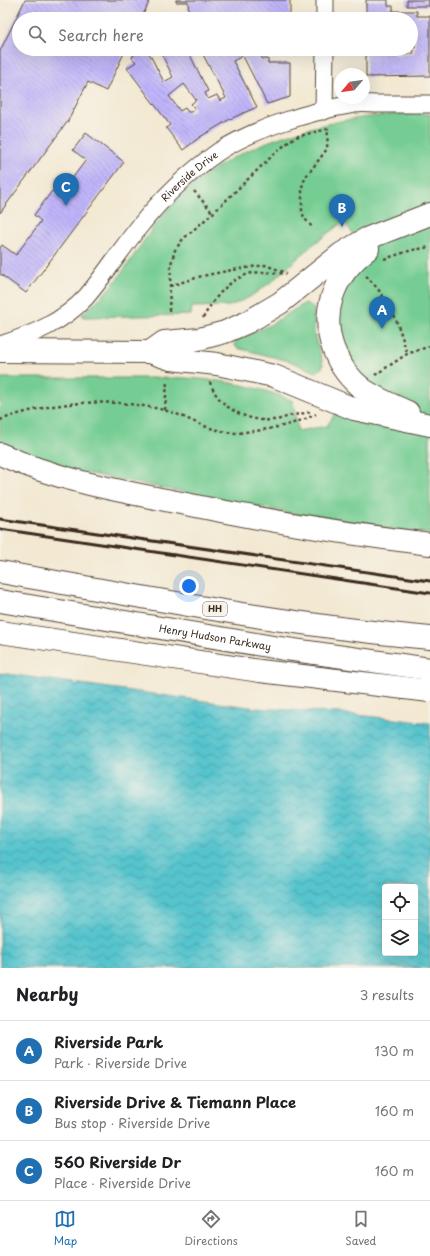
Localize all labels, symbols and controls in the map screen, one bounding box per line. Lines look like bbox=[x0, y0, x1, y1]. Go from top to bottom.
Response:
search box bbox=[12, 12, 418, 56]
icon: search bbox=[26, 23, 48, 45]
text: Search here bbox=[58, 23, 144, 46]
north arrow bbox=[334, 68, 370, 104]
street label: Riverside Drive bbox=[157, 147, 220, 205]
pin: C bbox=[53, 173, 79, 206]
pin: B bbox=[329, 194, 355, 227]
pin: A bbox=[369, 296, 395, 329]
your location bbox=[179, 576, 199, 596]
road number: HH bbox=[203, 602, 227, 616]
street label: Henry Hudson Parkway bbox=[158, 620, 272, 655]
map controls bbox=[382, 884, 418, 956]
button: locate bbox=[382, 884, 418, 920]
button: layers bbox=[382, 920, 418, 956]
text: Nearby bbox=[16, 981, 78, 1007]
text: 3 results bbox=[360, 985, 414, 1004]
text: Riverside Park bbox=[54, 1030, 163, 1053]
text: A bbox=[24, 1041, 34, 1060]
text: 130 m bbox=[375, 1041, 414, 1060]
text: Park · Riverside Drive bbox=[54, 1053, 187, 1072]
text: Riverside Drive & Tiemann Place bbox=[54, 1090, 296, 1113]
text: B bbox=[25, 1101, 33, 1120]
text: 160 m bbox=[375, 1101, 414, 1120]
text: Bus stop · Riverside Drive bbox=[54, 1113, 210, 1132]
text: 560 Riverside Dr bbox=[54, 1150, 181, 1173]
text: C bbox=[24, 1161, 34, 1180]
text: 160 m bbox=[375, 1161, 414, 1180]
text: Place · Riverside Drive bbox=[54, 1173, 191, 1192]
tab: Map bbox=[54, 1208, 77, 1249]
tab: Directions bbox=[184, 1208, 238, 1249]
tab: Saved bbox=[345, 1208, 376, 1249]

